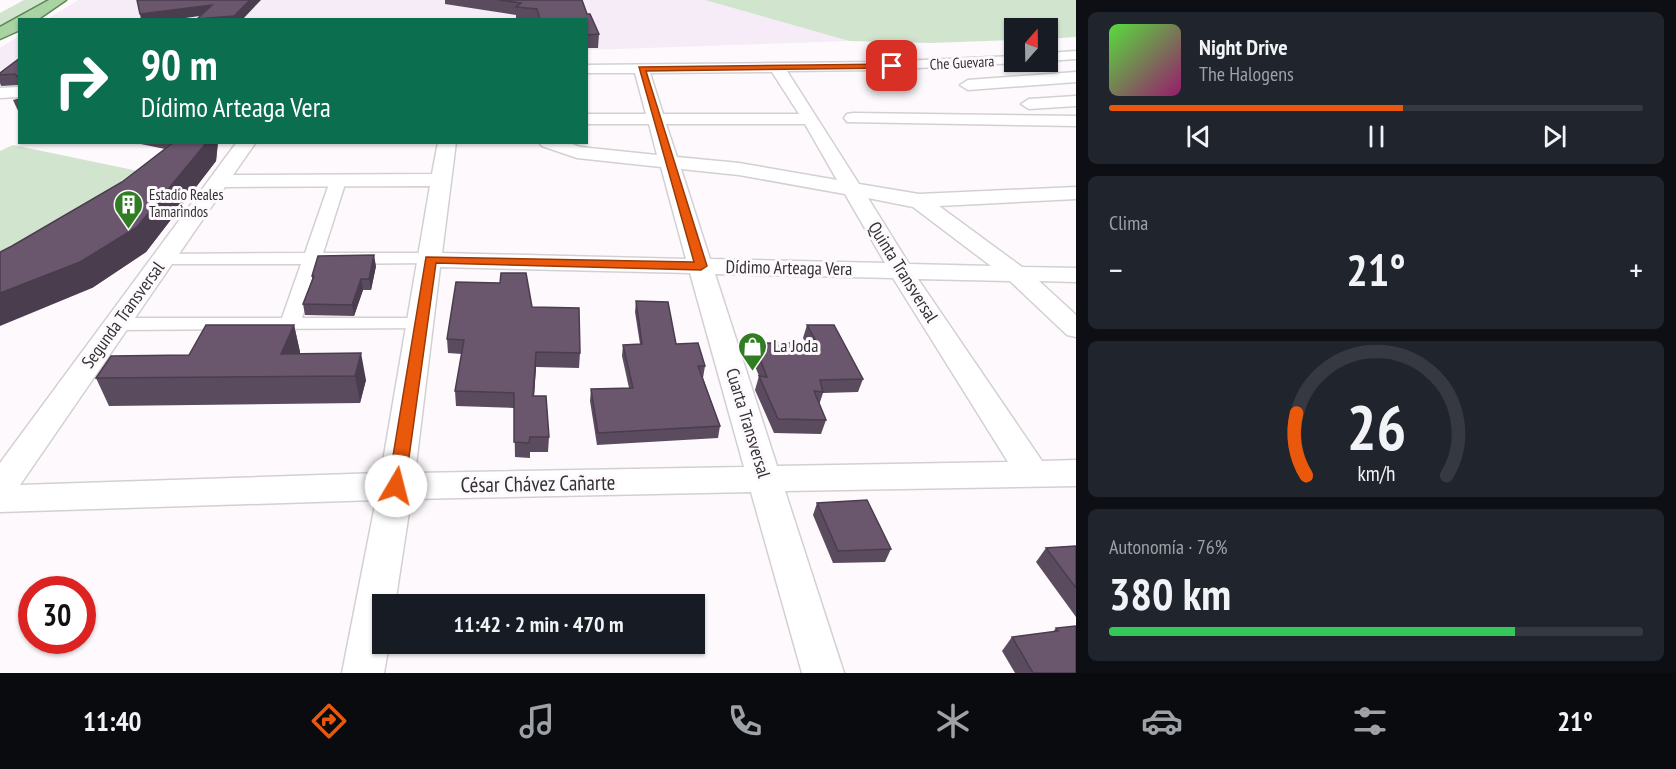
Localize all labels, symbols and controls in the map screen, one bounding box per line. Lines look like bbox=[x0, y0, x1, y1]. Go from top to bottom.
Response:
north arrow bbox=[1004, 18, 1058, 72]
map controls bbox=[1004, 18, 1058, 72]
text: Night Drive bbox=[1199, 33, 1288, 61]
text: 90 m bbox=[141, 37, 218, 92]
pin bbox=[866, 40, 917, 91]
icon: right bbox=[42, 42, 120, 120]
icon: arrive bbox=[875, 49, 908, 82]
street label: Che Guevara bbox=[929, 51, 995, 74]
text: The Halogens bbox=[1199, 61, 1294, 87]
text: Dídimo Arteaga Vera bbox=[141, 90, 331, 124]
icon: previous bbox=[1182, 120, 1215, 153]
icon: pause bbox=[1360, 120, 1393, 153]
icon: next bbox=[1538, 120, 1571, 153]
place label: Estadio Reales Tamarindos bbox=[149, 185, 224, 221]
building icon: Estadio Reales Tamarindos bbox=[112, 188, 144, 230]
text: Clima bbox=[1109, 210, 1148, 236]
street label: Quinta Transversal bbox=[863, 217, 944, 327]
text: 21° bbox=[1346, 240, 1406, 298]
text: − bbox=[1109, 248, 1123, 291]
text: + bbox=[1629, 248, 1643, 291]
street label: Dídimo Arteaga Vera bbox=[726, 255, 852, 280]
street label: Segunda Transversal bbox=[76, 256, 169, 373]
shop icon: La Joda bbox=[736, 330, 768, 372]
place label: La Joda bbox=[773, 334, 818, 357]
street label: Cuarta Transversal bbox=[721, 365, 776, 481]
text: 26 bbox=[1346, 386, 1406, 467]
position arrow bbox=[364, 454, 428, 518]
text: km/h bbox=[1357, 459, 1395, 487]
street label: César Chávez Cañarte bbox=[460, 469, 616, 498]
text: Autonomía · 76% bbox=[1109, 534, 1227, 560]
text: 380 km bbox=[1109, 564, 1231, 622]
speed limit sign: 30 bbox=[18, 576, 96, 654]
text: 11:42 · 2 min · 470 m bbox=[453, 610, 624, 638]
icon: directions bbox=[308, 700, 350, 742]
icon: music bbox=[516, 700, 558, 742]
icon: phone bbox=[724, 700, 766, 742]
icon: climate bbox=[932, 700, 974, 742]
icon: car bbox=[1141, 700, 1183, 742]
icon: filters bbox=[1349, 700, 1391, 742]
text: 11:40 bbox=[83, 704, 142, 738]
text: 21° bbox=[1557, 704, 1593, 738]

